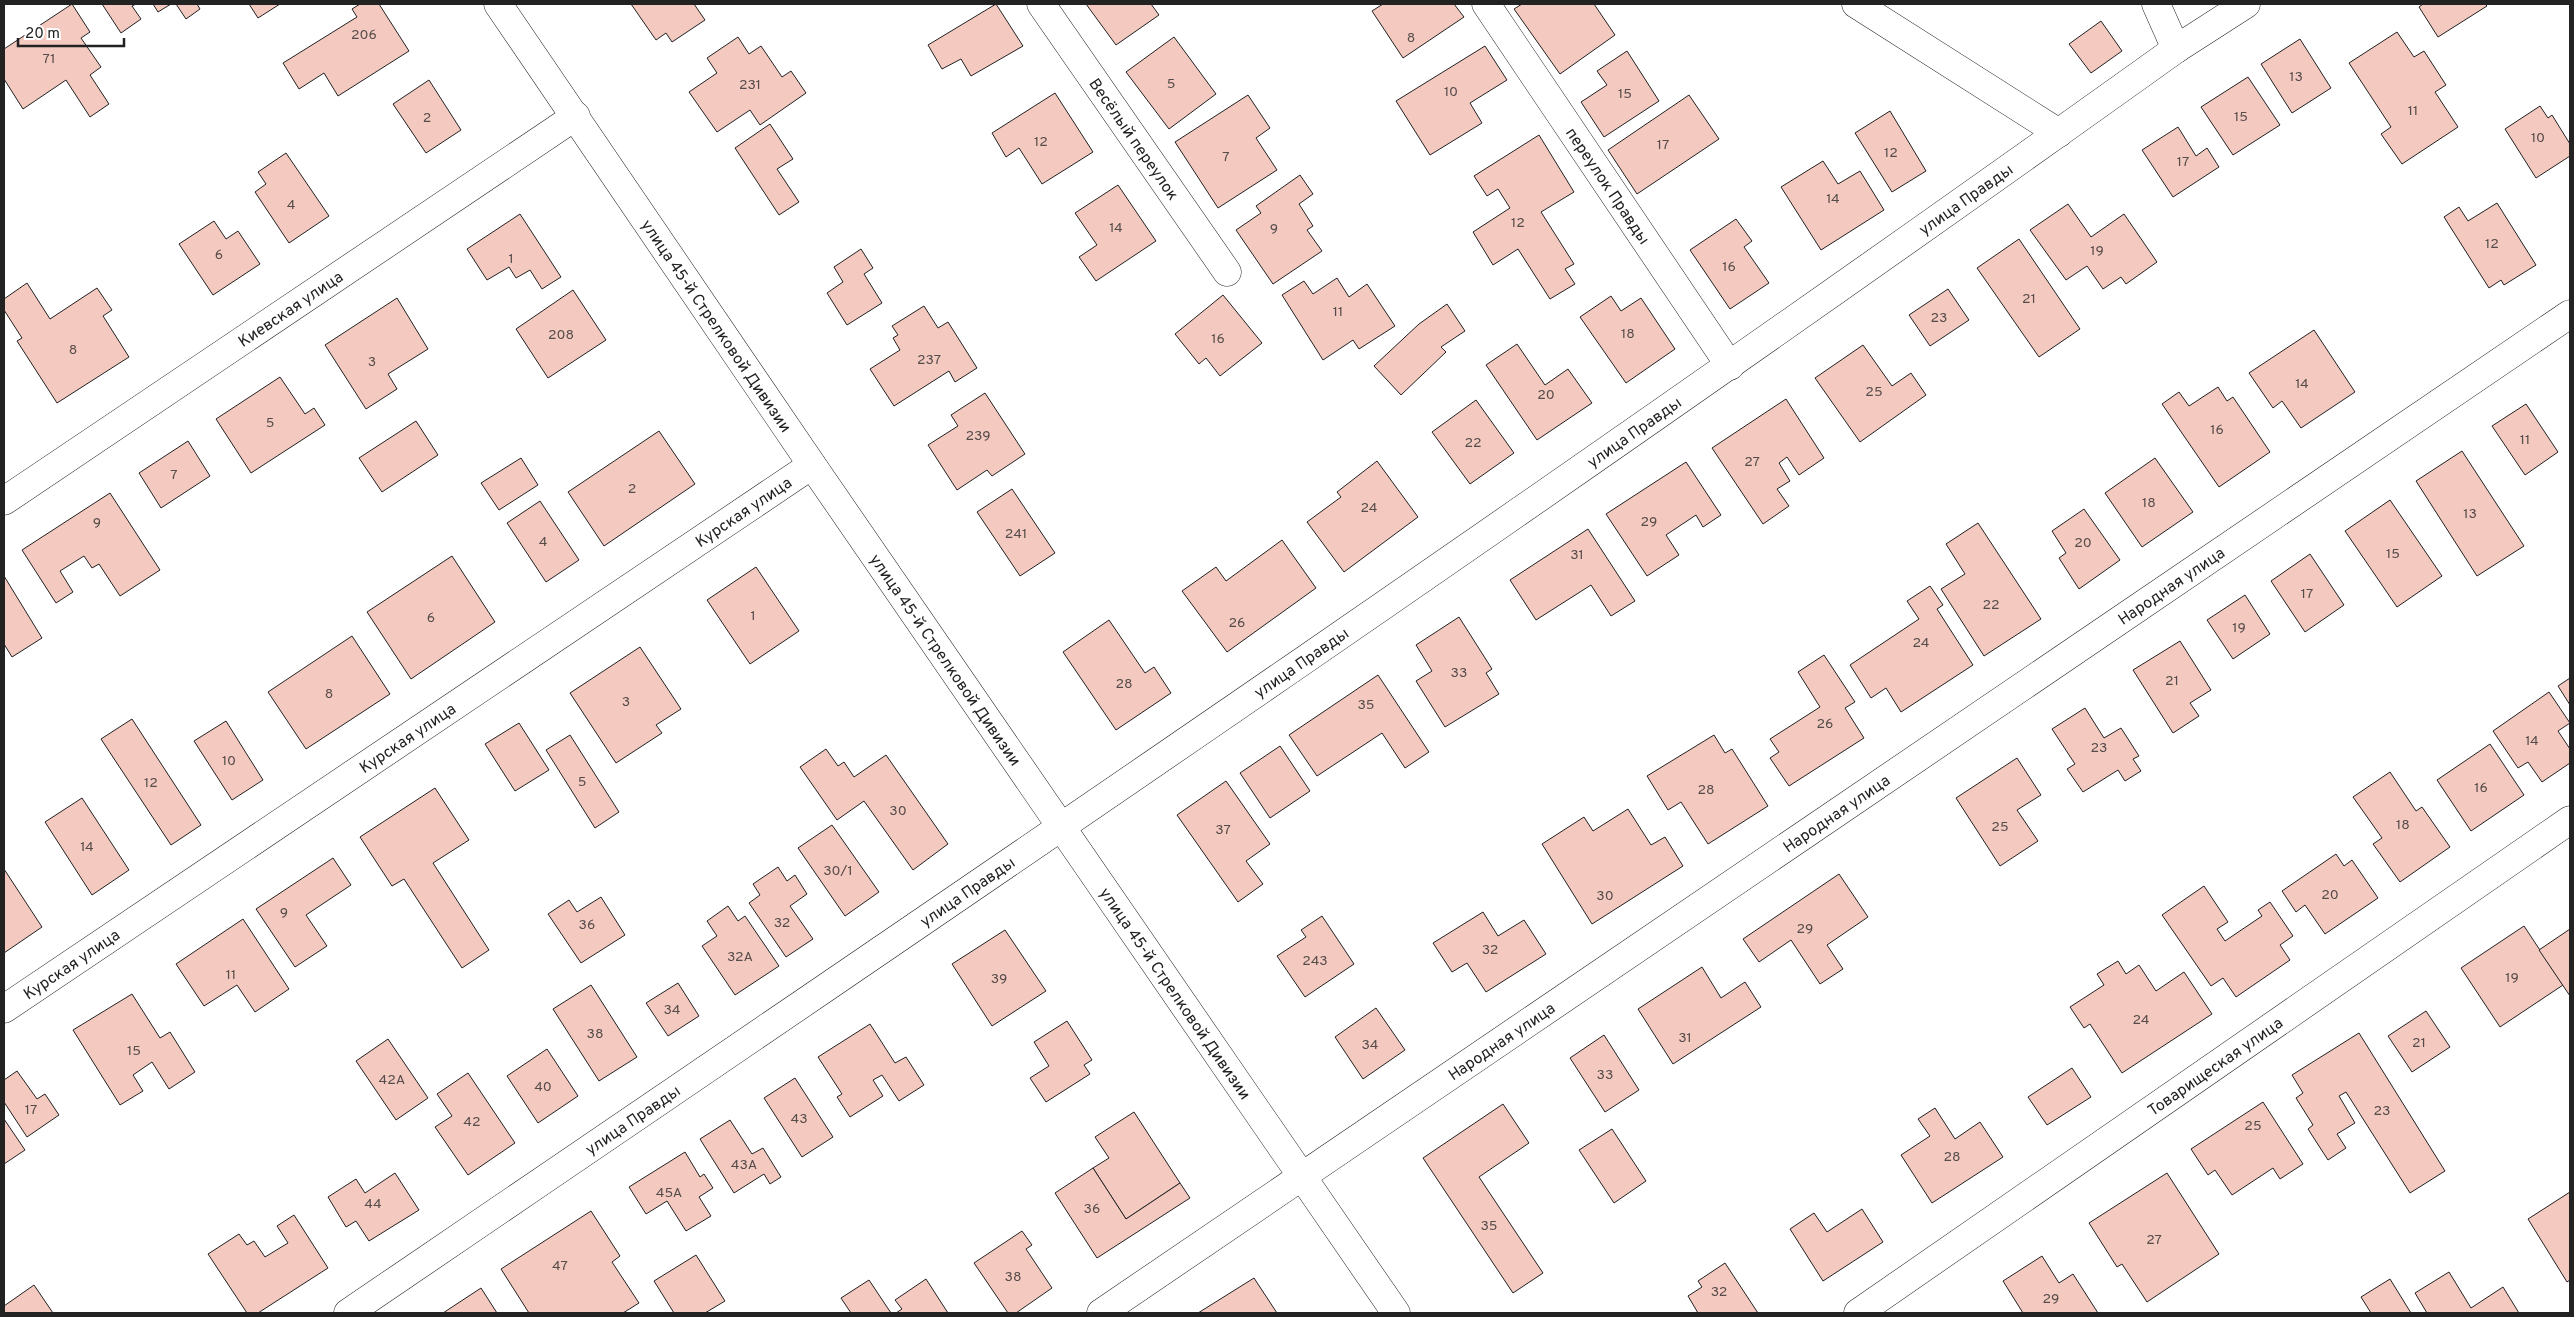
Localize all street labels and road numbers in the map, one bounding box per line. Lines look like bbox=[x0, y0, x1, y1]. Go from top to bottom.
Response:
street label: Весёлый переулок bbox=[1084, 75, 1182, 205]
street label: переулок Правды bbox=[1560, 124, 1653, 249]
street label: улица Правды bbox=[1916, 160, 2018, 241]
street label: улица 45-й Стрелковой Дивизии bbox=[636, 216, 795, 437]
street label: Киевская улица bbox=[235, 268, 348, 352]
street label: улица Правды bbox=[1584, 393, 1686, 473]
street label: Курская улица bbox=[692, 473, 796, 553]
street label: Народная улица bbox=[2115, 544, 2229, 630]
street label: улица 45-й Стрелковой Дивизии bbox=[864, 551, 1024, 771]
street label: улица Правды bbox=[1251, 624, 1353, 704]
street label: Курская улица bbox=[356, 700, 460, 779]
street label: Народная улица bbox=[1780, 771, 1895, 858]
street label: улица Правды bbox=[917, 853, 1020, 932]
street label: улица 45-й Стрелковой Дивизии bbox=[1094, 884, 1254, 1104]
street label: Курская улица bbox=[20, 926, 124, 1005]
street label: Народная улица bbox=[1445, 999, 1560, 1086]
street label: Товарищеская улица bbox=[2144, 1014, 2287, 1121]
street label: улица Правды bbox=[582, 1082, 685, 1161]

